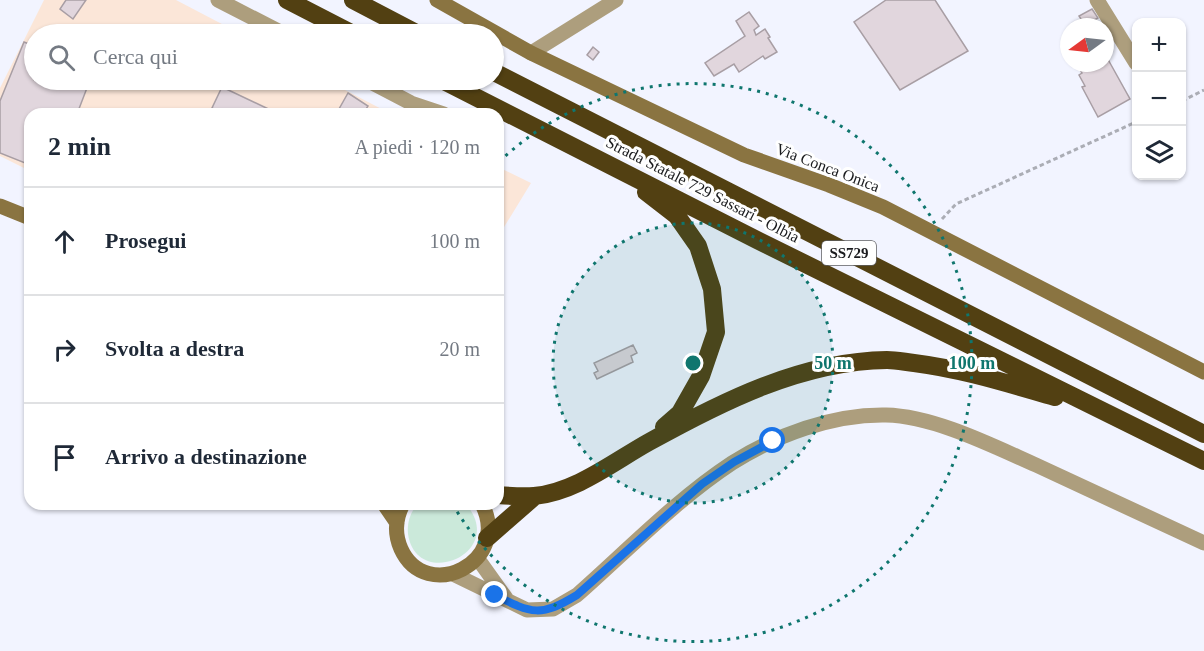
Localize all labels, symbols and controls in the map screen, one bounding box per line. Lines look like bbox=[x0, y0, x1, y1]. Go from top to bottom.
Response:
north arrow bbox=[1060, 18, 1114, 72]
map controls bbox=[1132, 18, 1186, 180]
button: + bbox=[1132, 18, 1186, 72]
search box bbox=[24, 24, 504, 90]
icon: search bbox=[45, 41, 78, 74]
text: Cerca qui bbox=[93, 44, 178, 69]
button: − bbox=[1132, 72, 1186, 126]
button: layers bbox=[1132, 126, 1186, 180]
text: 2 min bbox=[48, 132, 111, 161]
street label: Strada Statale 729 Sassari - Olbia bbox=[603, 133, 802, 246]
text: A piedi · 120 m bbox=[354, 136, 480, 158]
street label: Via Conca Onica bbox=[774, 140, 882, 195]
icon: ahead bbox=[48, 225, 81, 258]
text: Prosegui bbox=[105, 228, 186, 253]
text: 100 m bbox=[429, 230, 480, 252]
road number: SS729 bbox=[822, 241, 876, 265]
icon: right bbox=[48, 333, 81, 366]
text: Svolta a destra bbox=[105, 336, 244, 361]
text: 20 m bbox=[439, 338, 480, 360]
centre of rings bbox=[683, 353, 703, 373]
text: 50 m bbox=[814, 353, 852, 373]
text: 100 m bbox=[949, 353, 995, 373]
route start bbox=[759, 427, 785, 453]
icon: arrive bbox=[48, 441, 81, 474]
text: Arrivo a destinazione bbox=[105, 444, 307, 469]
route end bbox=[481, 581, 507, 607]

